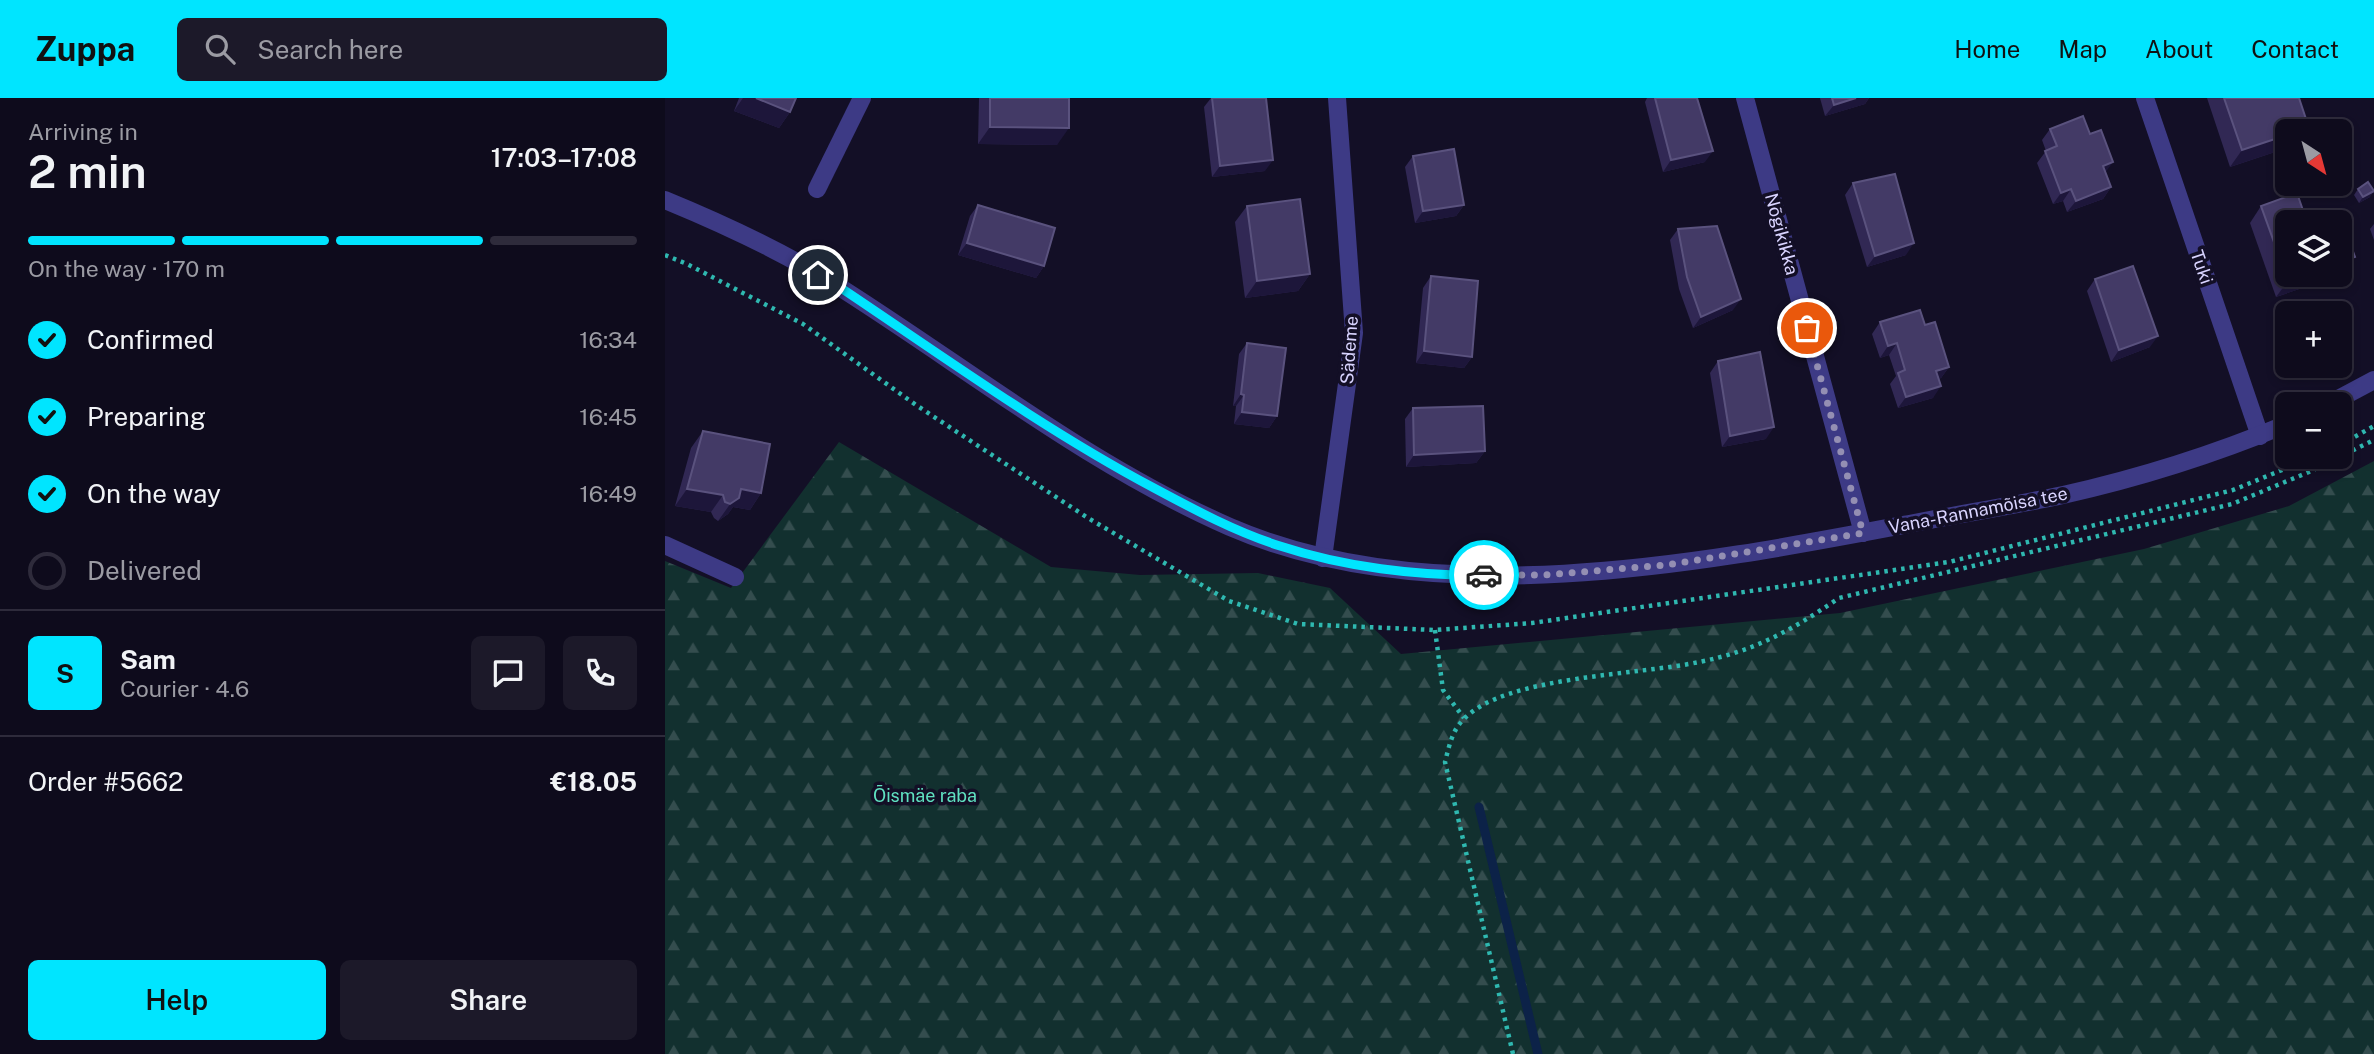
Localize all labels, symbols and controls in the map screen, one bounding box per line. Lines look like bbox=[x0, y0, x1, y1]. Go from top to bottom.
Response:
search box bbox=[177, 18, 667, 81]
text: Zuppa bbox=[35, 30, 135, 68]
icon: search bbox=[201, 30, 239, 68]
text: Search here bbox=[257, 34, 403, 65]
text: Home bbox=[1954, 35, 2020, 63]
text: Map bbox=[2058, 35, 2107, 63]
text: About bbox=[2145, 35, 2213, 63]
text: Contact bbox=[2251, 35, 2339, 63]
text: Arriving in bbox=[28, 118, 138, 145]
north arrow bbox=[2275, 119, 2352, 196]
map controls bbox=[2275, 119, 2352, 469]
text: 17:03–17:08 bbox=[491, 142, 637, 173]
text: 2 min bbox=[28, 144, 147, 198]
street label: Nõgikikka bbox=[1761, 191, 1803, 277]
button: layers bbox=[2275, 210, 2352, 287]
pin bbox=[788, 245, 848, 305]
street label: Tuki bbox=[2186, 247, 2218, 287]
text: On the way · 170 m bbox=[28, 255, 225, 282]
icon: home bbox=[799, 256, 837, 294]
pin bbox=[1777, 298, 1837, 358]
button: + bbox=[2275, 301, 2352, 378]
icon: bag bbox=[1788, 309, 1826, 347]
street label: Sädeme bbox=[1336, 315, 1362, 385]
icon: check bbox=[28, 321, 66, 359]
text: Confirmed bbox=[87, 324, 214, 355]
text: 16:34 bbox=[579, 326, 637, 353]
button: − bbox=[2275, 392, 2352, 469]
icon: check bbox=[28, 398, 66, 436]
text: Preparing bbox=[87, 401, 206, 432]
text: 16:45 bbox=[579, 403, 637, 430]
icon: check bbox=[28, 475, 66, 513]
text: On the way bbox=[87, 478, 221, 509]
text: 16:49 bbox=[579, 480, 637, 507]
street label: Vana-Rannamõisa tee bbox=[1887, 482, 2069, 538]
courier bbox=[1449, 540, 1519, 610]
text: Delivered bbox=[87, 555, 202, 586]
icon: car bbox=[1465, 556, 1503, 594]
button: chat bbox=[471, 636, 545, 710]
button: phone bbox=[563, 636, 637, 710]
text: Sam bbox=[120, 644, 176, 675]
text: S bbox=[56, 658, 74, 689]
text: Courier · 4.6 bbox=[120, 675, 249, 702]
text: Order #5662 bbox=[28, 766, 184, 797]
text: €18.05 bbox=[550, 766, 637, 797]
park label: Õismäe raba bbox=[873, 784, 977, 806]
button: Help bbox=[28, 960, 326, 1040]
button: Share bbox=[340, 960, 637, 1040]

